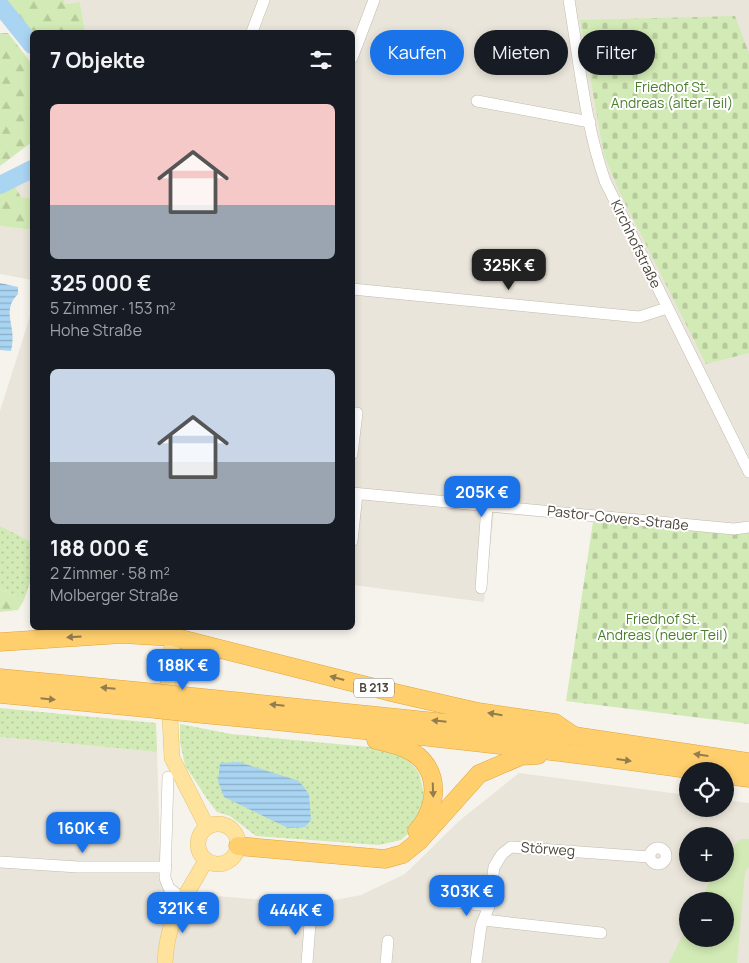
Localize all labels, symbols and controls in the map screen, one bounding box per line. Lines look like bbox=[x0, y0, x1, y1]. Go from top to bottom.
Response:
chip: Kaufen bbox=[370, 30, 464, 75]
chip: Mieten bbox=[474, 30, 568, 75]
chip: Filter bbox=[578, 30, 655, 75]
text: 7 Objekte bbox=[50, 46, 145, 74]
icon: filters bbox=[307, 46, 335, 74]
park label: Friedhof St. Andreas (alter Teil) bbox=[611, 77, 733, 112]
icon: home bbox=[148, 137, 238, 227]
street label: Kirchhofstraße bbox=[607, 196, 666, 291]
pin: 325K € bbox=[468, 248, 550, 291]
text: 325K € bbox=[483, 254, 535, 276]
text: 325 000 € bbox=[50, 269, 151, 297]
text: 5 Zimmer · 153 m² bbox=[50, 297, 176, 319]
text: Hohe Straße bbox=[50, 319, 142, 341]
icon: home bbox=[148, 402, 238, 492]
pin: 205K € bbox=[441, 476, 523, 518]
text: 205K € bbox=[455, 481, 509, 503]
street label: Pastor-Covers-Straße bbox=[546, 501, 690, 534]
text: 188 000 € bbox=[50, 534, 149, 562]
text: 2 Zimmer · 58 m² bbox=[50, 562, 170, 584]
text: Molberger Straße bbox=[50, 584, 178, 606]
park label: Friedhof St. Andreas (neuer Teil) bbox=[598, 609, 729, 644]
one-way arrow bbox=[66, 633, 82, 641]
pin: 188K € bbox=[142, 648, 224, 691]
text: 188K € bbox=[158, 654, 208, 676]
one-way arrow bbox=[329, 674, 344, 682]
road number: B 213 bbox=[354, 678, 394, 698]
one-way arrow bbox=[100, 684, 116, 692]
one-way arrow bbox=[41, 695, 57, 703]
one-way arrow bbox=[269, 701, 285, 709]
one-way arrow bbox=[487, 710, 503, 718]
one-way arrow bbox=[430, 717, 446, 725]
one-way arrow bbox=[692, 751, 708, 759]
one-way arrow bbox=[617, 756, 633, 764]
map controls bbox=[679, 762, 734, 947]
button: locate bbox=[679, 762, 734, 817]
one-way arrow bbox=[429, 782, 437, 798]
pin: 160K € bbox=[42, 812, 124, 854]
text: 160K € bbox=[57, 817, 109, 839]
button: + bbox=[679, 827, 734, 882]
street label: Störweg bbox=[520, 837, 576, 860]
pin: 303K € bbox=[426, 874, 508, 917]
text: 303K € bbox=[440, 880, 494, 902]
pin: 321K € bbox=[142, 892, 224, 934]
button: − bbox=[679, 892, 734, 947]
pin: 444K € bbox=[255, 894, 337, 936]
text: 321K € bbox=[158, 897, 208, 919]
text: 444K € bbox=[270, 899, 322, 921]

